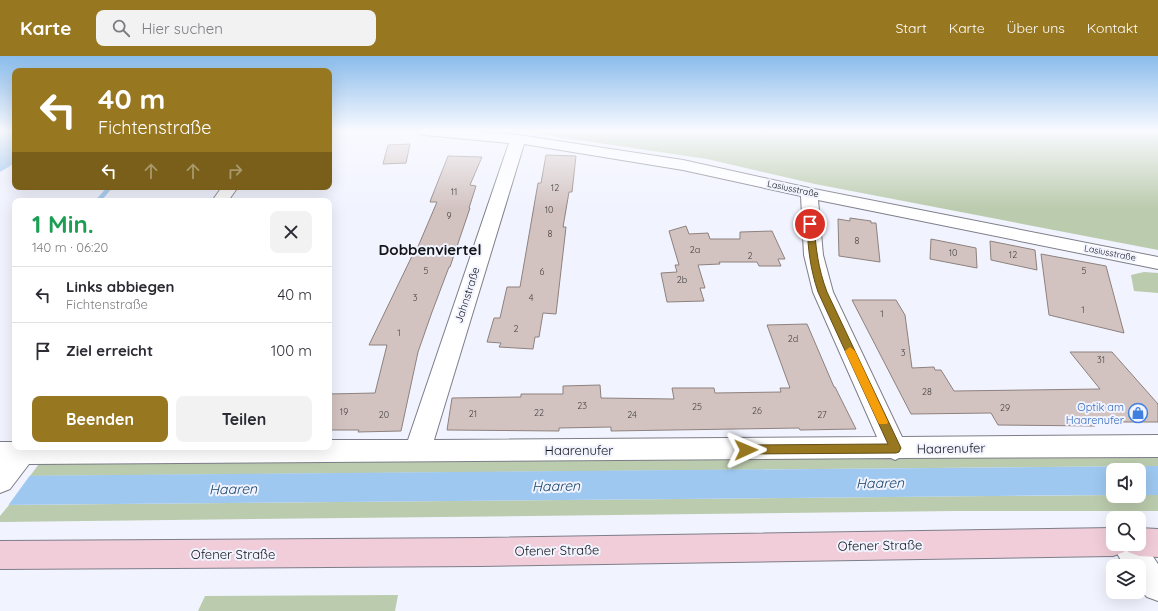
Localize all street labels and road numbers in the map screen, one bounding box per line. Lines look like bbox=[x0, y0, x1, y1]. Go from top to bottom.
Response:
street label: Lasiusstraße bbox=[766, 178, 820, 199]
street label: Lasiusstraße bbox=[1083, 242, 1137, 263]
street label: Jahnstraße bbox=[451, 265, 483, 325]
street label: Haarenufer bbox=[916, 439, 986, 457]
street label: Haarenufer bbox=[545, 442, 613, 458]
street label: Ofener Straße bbox=[838, 536, 922, 554]
street label: Ofener Straße bbox=[515, 541, 599, 559]
street label: Ofener Straße bbox=[191, 546, 275, 562]

